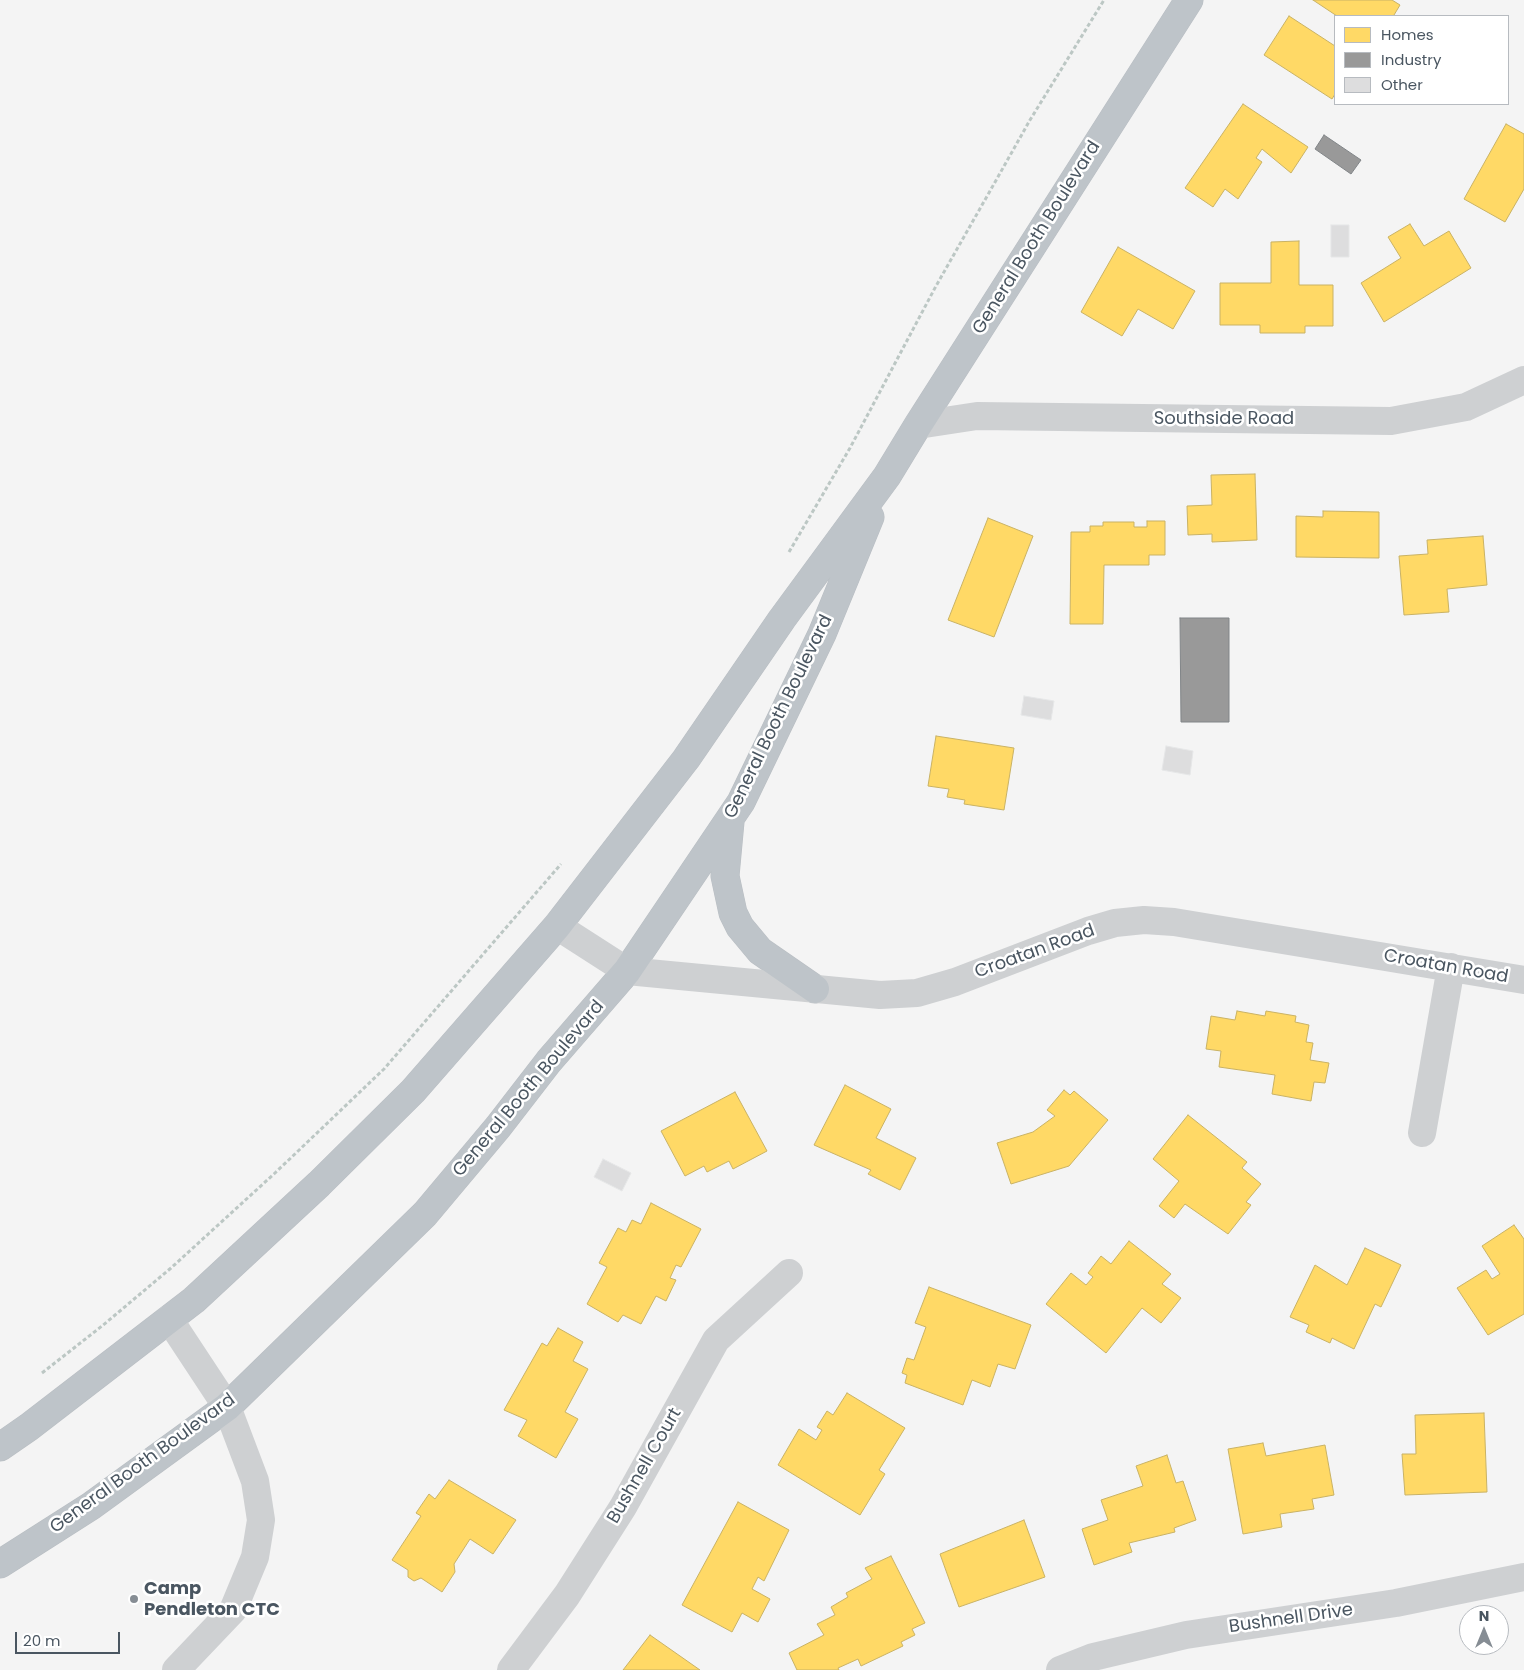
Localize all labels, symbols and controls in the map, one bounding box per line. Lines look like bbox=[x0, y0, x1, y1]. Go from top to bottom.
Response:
legend bbox=[1334, 15, 1509, 105]
text: Homes bbox=[1381, 24, 1434, 45]
text: Industry bbox=[1381, 49, 1441, 70]
text: Other bbox=[1381, 74, 1423, 95]
street label: General Booth Boulevard bbox=[969, 137, 1105, 339]
street label: Southside Road bbox=[1154, 408, 1294, 430]
street label: General Booth Boulevard bbox=[720, 612, 838, 822]
street label: Croatan Road bbox=[972, 920, 1098, 984]
street label: Croatan Road bbox=[1382, 945, 1510, 989]
street label: General Booth Boulevard bbox=[449, 996, 609, 1182]
street label: General Booth Boulevard bbox=[46, 1390, 240, 1538]
street label: Bushnell Court bbox=[603, 1404, 687, 1528]
place label: Camp Pendleton CTC bbox=[144, 1578, 280, 1620]
marker: Camp Pendleton CTC bbox=[128, 1593, 140, 1605]
street label: Bushnell Drive bbox=[1228, 1600, 1354, 1638]
north arrow bbox=[1459, 1605, 1509, 1655]
text: N bbox=[1479, 1606, 1489, 1626]
scale bar bbox=[18, 1622, 122, 1654]
text: 20 m bbox=[23, 1630, 61, 1651]

